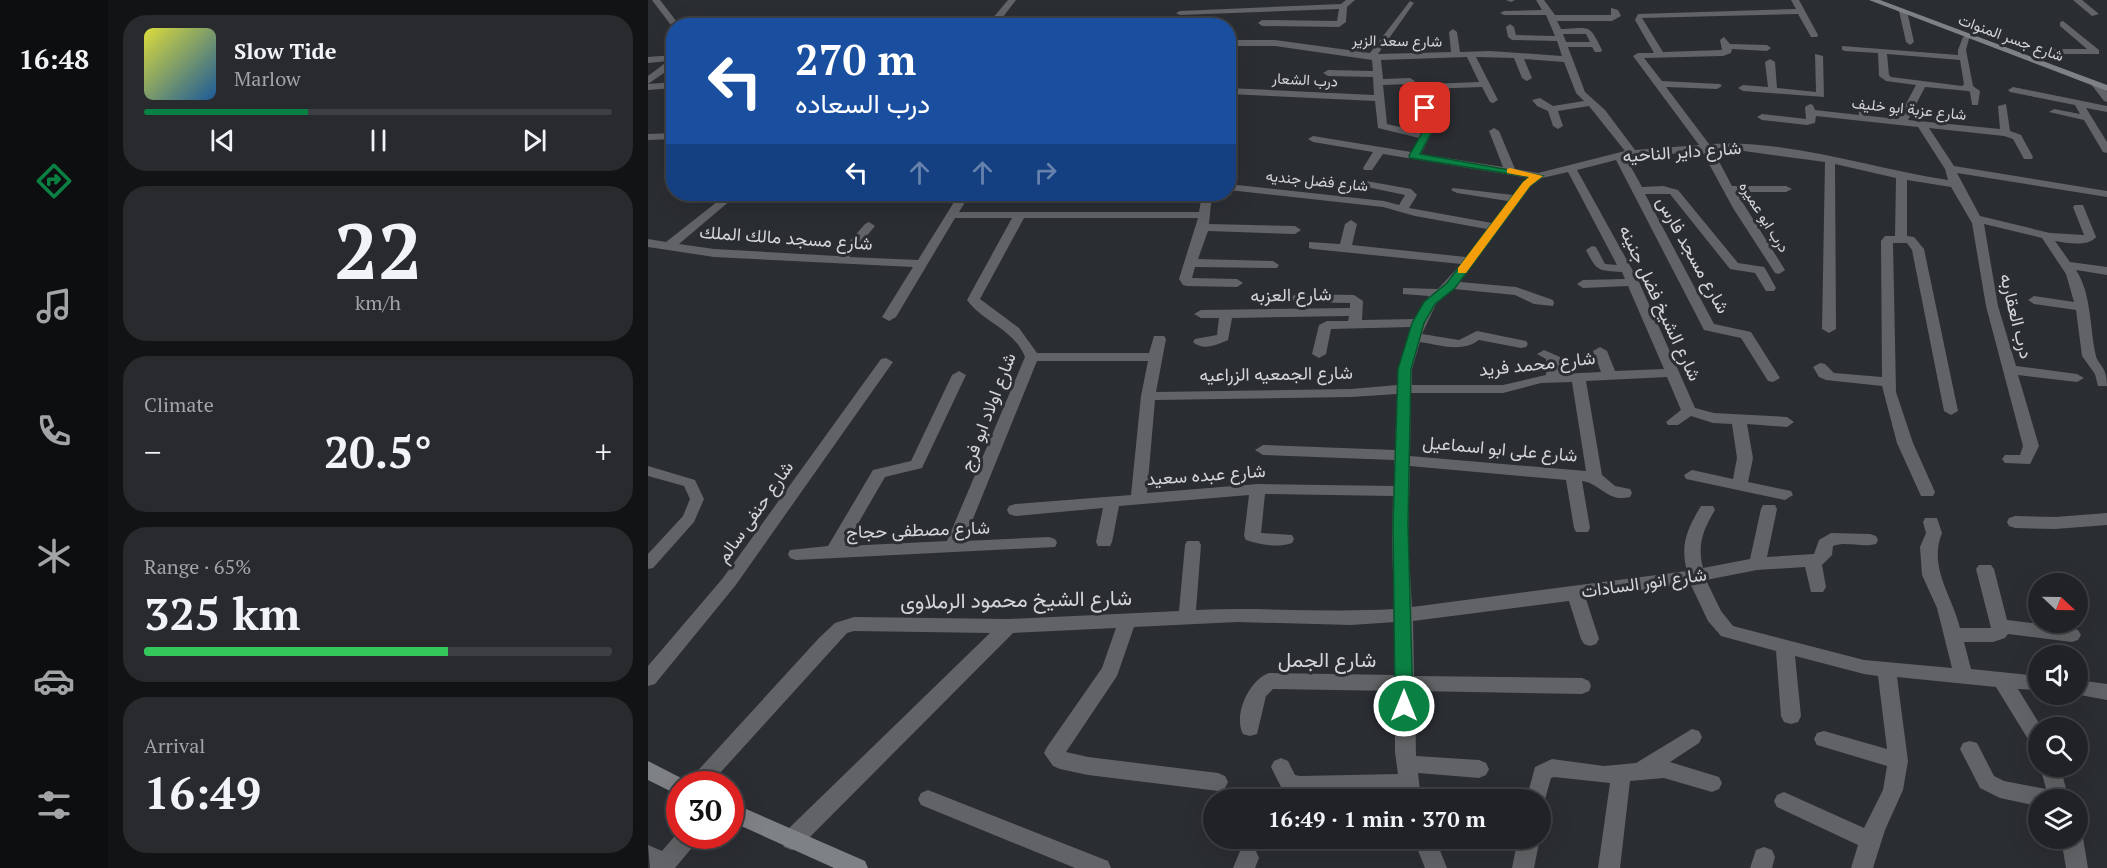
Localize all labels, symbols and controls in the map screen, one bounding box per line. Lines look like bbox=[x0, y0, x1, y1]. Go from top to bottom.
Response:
street label: شارع جسر المنوات bbox=[1955, 9, 2067, 67]
street label: شارع سعد الزير bbox=[1351, 29, 1443, 53]
text: 270 m bbox=[795, 31, 916, 87]
text: Slow Tide bbox=[234, 36, 337, 65]
text: 16:48 bbox=[19, 41, 89, 77]
icon: left bbox=[696, 42, 774, 120]
text: Marlow bbox=[234, 65, 301, 92]
street label: درب الشعار bbox=[1271, 67, 1339, 91]
pin bbox=[1399, 82, 1450, 133]
text: درب السعاده bbox=[795, 85, 930, 121]
icon: arrive bbox=[1408, 91, 1441, 124]
street label: شارع عزبة ابو خليف bbox=[1851, 92, 1968, 126]
icon: previous bbox=[206, 124, 239, 157]
icon: pause bbox=[362, 124, 395, 157]
icon: next bbox=[518, 124, 551, 157]
street label: شارع داير الناحيه bbox=[1622, 135, 1742, 168]
icon: left bbox=[840, 156, 873, 189]
icon: ahead bbox=[903, 156, 936, 189]
icon: ahead bbox=[966, 156, 999, 189]
icon: right bbox=[1029, 156, 1062, 189]
icon: directions bbox=[33, 160, 75, 202]
street label: شارع فضل جنديه bbox=[1265, 165, 1369, 197]
street label: درب ابو عميره bbox=[1735, 177, 1795, 256]
street label: شارع مسجد فارس bbox=[1651, 192, 1736, 318]
text: 22 bbox=[334, 198, 422, 301]
street label: شارع مسجد مالك الملك bbox=[699, 219, 874, 256]
street label: شارع الشيخ فضل جنينه bbox=[1613, 221, 1708, 385]
street label: درب العقاربه bbox=[1995, 271, 2039, 361]
street label: شارع العزبه bbox=[1250, 281, 1332, 308]
icon: music bbox=[33, 285, 75, 327]
text: km/h bbox=[355, 289, 401, 316]
street label: شارع محمد فريد bbox=[1477, 345, 1596, 382]
street label: شارع اولاد ابو فرج bbox=[953, 349, 1022, 475]
street label: شارع الجمعيه الزراعيه bbox=[1199, 360, 1353, 387]
text: Climate bbox=[144, 391, 214, 418]
icon: phone bbox=[33, 410, 75, 452]
text: 20.5° bbox=[324, 421, 432, 481]
street label: شارع على ابو اسماعيل bbox=[1421, 429, 1579, 468]
text: − bbox=[144, 430, 162, 473]
text: + bbox=[594, 430, 612, 473]
street label: شارع حنفى سالم bbox=[710, 456, 799, 568]
street label: شارع عبده سعيد bbox=[1146, 458, 1266, 491]
street label: شارع مصطفى حجاج bbox=[846, 514, 990, 545]
icon: climate bbox=[33, 535, 75, 577]
text: Range · 65% bbox=[144, 553, 251, 580]
street label: شارع انور السادات bbox=[1580, 561, 1708, 604]
north arrow bbox=[2028, 573, 2088, 633]
map controls bbox=[2028, 573, 2088, 849]
text: 325 km bbox=[144, 583, 300, 643]
street label: شارع الشيخ محمود الرملاوى bbox=[900, 583, 1132, 616]
street label: شارع الجمل bbox=[1278, 645, 1376, 674]
button: sound bbox=[2028, 645, 2088, 705]
icon: car bbox=[33, 660, 75, 702]
position arrow bbox=[1372, 674, 1436, 738]
button: search bbox=[2028, 717, 2088, 777]
text: Arrival bbox=[144, 732, 205, 759]
text: 16:49 bbox=[144, 762, 261, 822]
speed limit sign: 30 bbox=[666, 771, 744, 849]
icon: filters bbox=[33, 784, 75, 826]
button: layers bbox=[2028, 789, 2088, 849]
text: 16:49 · 1 min · 370 m bbox=[1268, 804, 1486, 833]

